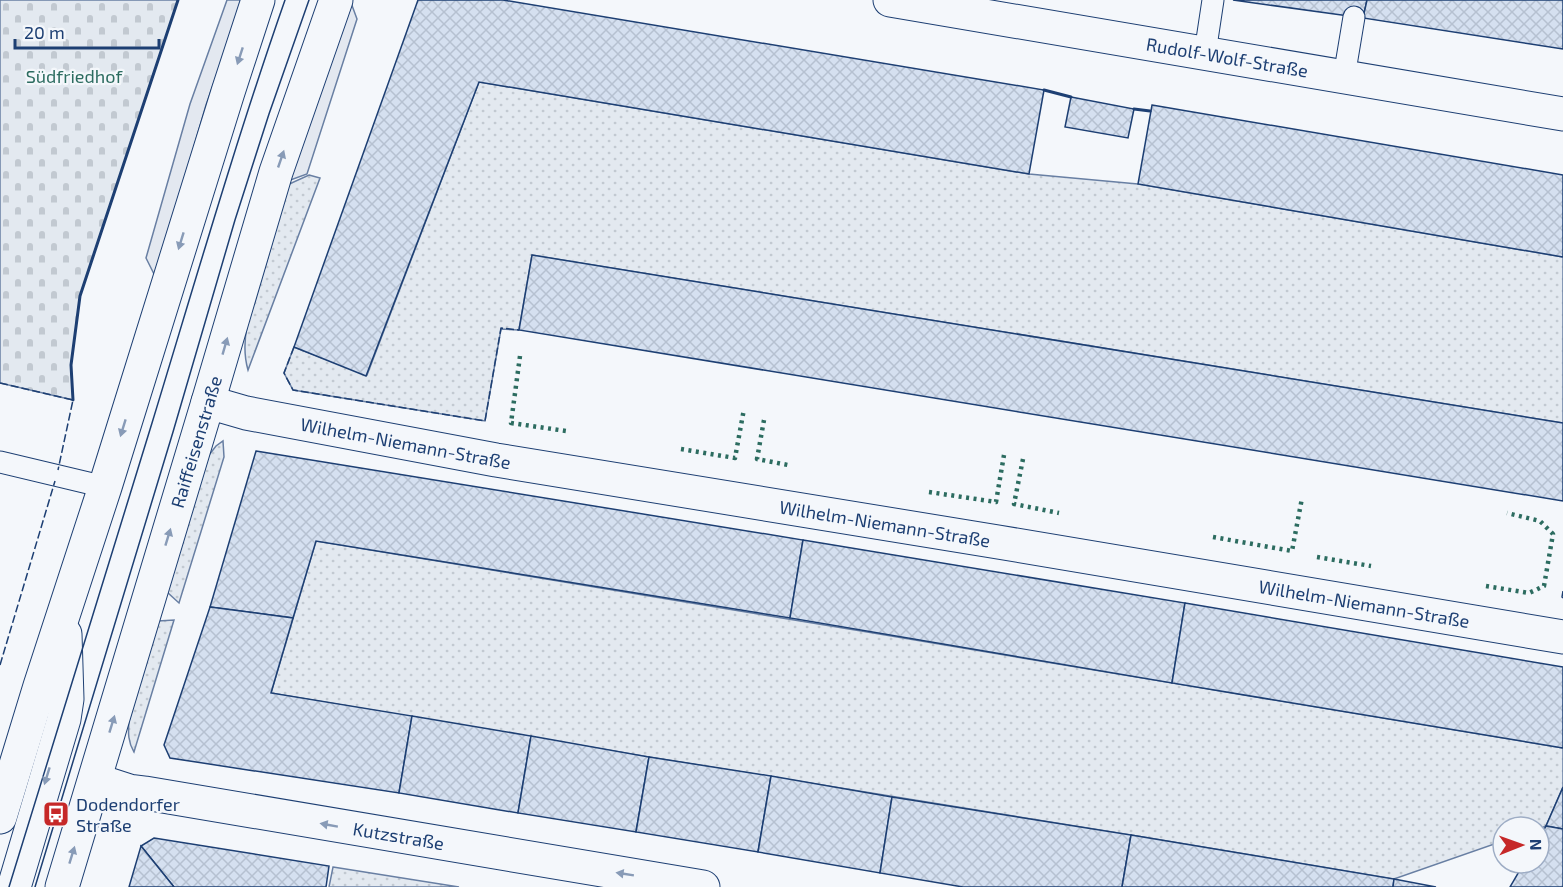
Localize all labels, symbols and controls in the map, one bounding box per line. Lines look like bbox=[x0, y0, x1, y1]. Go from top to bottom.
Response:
scale bar bbox=[15, 12, 159, 50]
text: 20 m bbox=[24, 21, 65, 43]
street label: Rudolf-Wolf-Straße bbox=[1145, 33, 1310, 82]
one-way arrow bbox=[235, 47, 244, 65]
park label: Südfriedhof bbox=[26, 65, 123, 87]
one-way arrow bbox=[276, 150, 286, 168]
one-way arrow bbox=[176, 233, 186, 251]
one-way arrow bbox=[221, 337, 230, 355]
street label: Raiffeisenstraße bbox=[166, 373, 226, 510]
street label: Wilhelm-Niemann-Straße bbox=[299, 412, 512, 473]
one-way arrow bbox=[118, 419, 127, 437]
street label: Wilhelm-Niemann-Straße bbox=[778, 495, 992, 552]
one-way arrow bbox=[164, 528, 173, 546]
street label: Wilhelm-Niemann-Straße bbox=[1257, 575, 1471, 632]
one-way arrow bbox=[108, 715, 117, 733]
one-way arrow bbox=[42, 767, 51, 785]
place label: Dodendorfer Straße bbox=[76, 793, 180, 836]
bus stop icon: Dodendorfer Straße bbox=[41, 799, 71, 829]
north arrow bbox=[1491, 815, 1551, 875]
street label: Kutzstraße bbox=[351, 817, 446, 854]
one-way arrow bbox=[319, 820, 338, 829]
text: N bbox=[1527, 839, 1546, 851]
one-way arrow bbox=[68, 846, 77, 864]
one-way arrow bbox=[615, 870, 634, 879]

